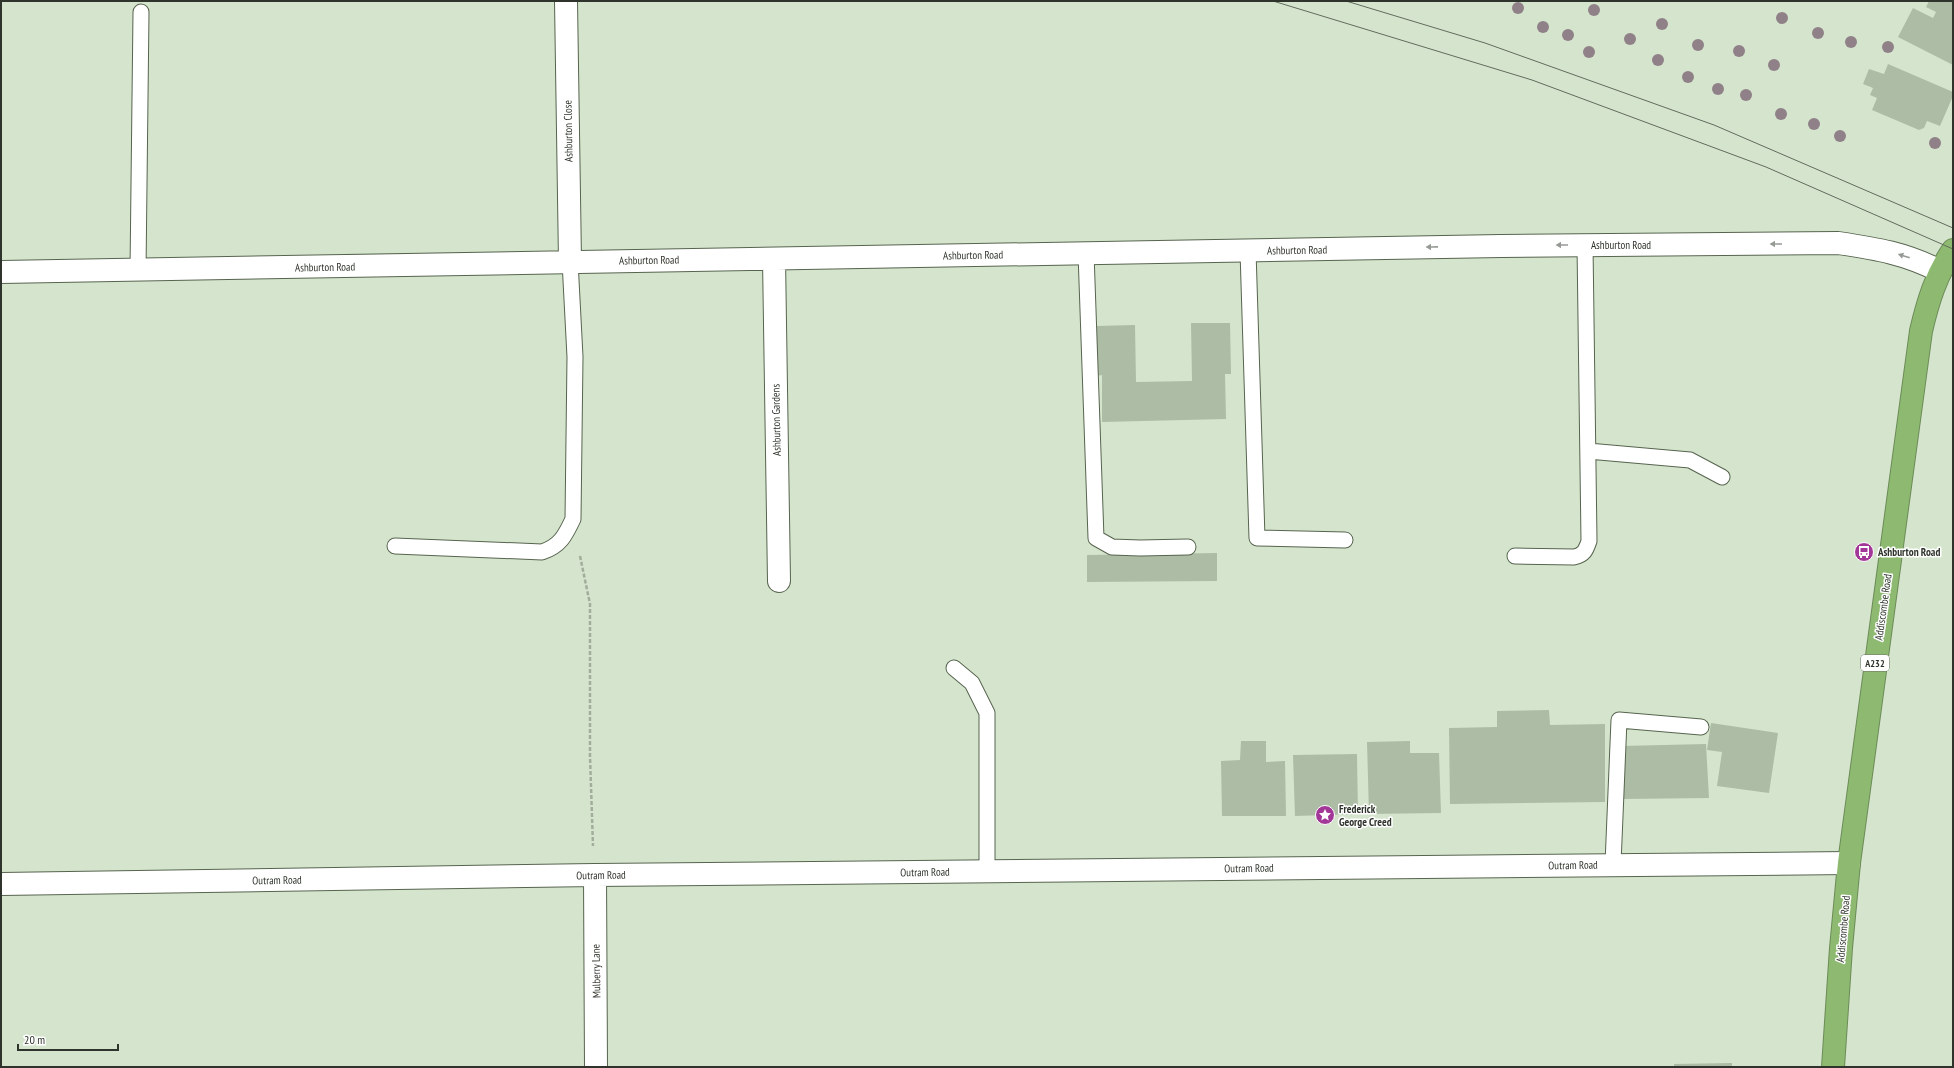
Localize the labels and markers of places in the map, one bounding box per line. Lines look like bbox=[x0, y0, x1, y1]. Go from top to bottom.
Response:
bus stop icon: Ashburton Road bbox=[1853, 541, 1875, 563]
place label: Ashburton Road bbox=[1877, 545, 1940, 559]
place label: Frederick George Creed bbox=[1339, 802, 1392, 829]
place icon: Frederick George Creed bbox=[1314, 804, 1336, 826]

